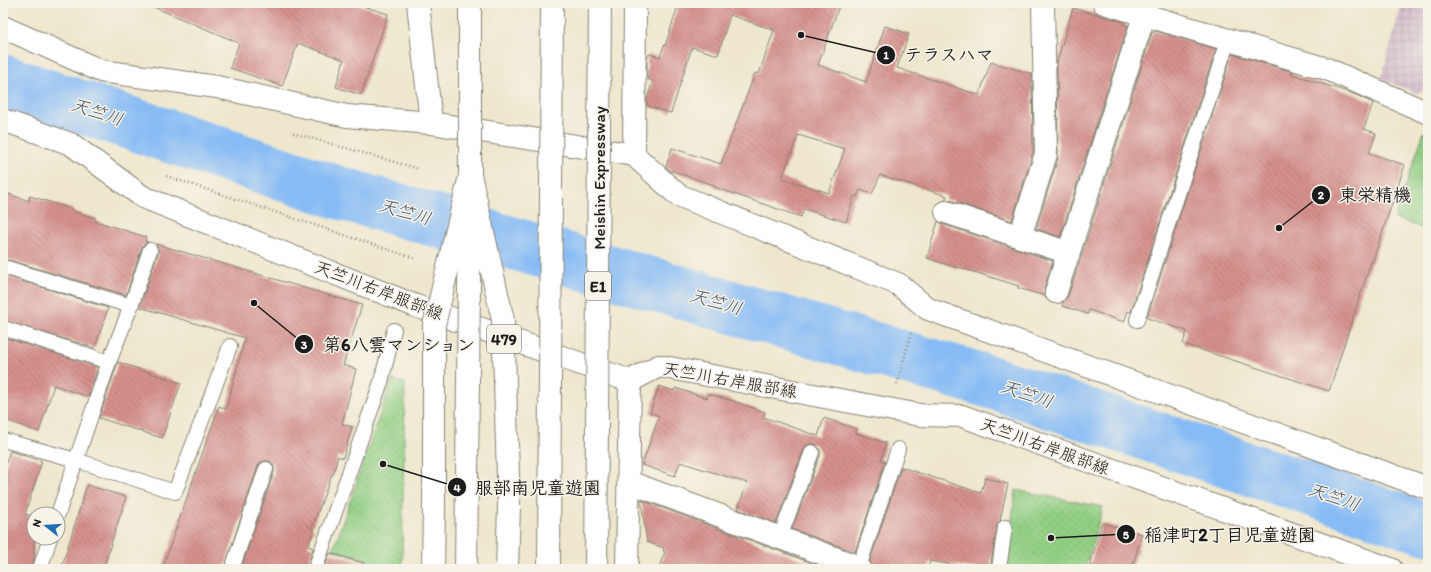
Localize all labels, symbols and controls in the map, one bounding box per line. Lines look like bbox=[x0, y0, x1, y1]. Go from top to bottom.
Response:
callout: テラスハマ bbox=[876, 40, 1002, 70]
text: テラスハマ bbox=[904, 44, 994, 66]
text: 1 bbox=[883, 48, 889, 62]
water label: 天竺川 bbox=[68, 93, 126, 131]
street label: Meishin Expressway bbox=[589, 106, 609, 250]
callout: 東栄精機 bbox=[1311, 180, 1419, 210]
text: 東栄精機 bbox=[1339, 184, 1411, 206]
text: 2 bbox=[1318, 188, 1325, 202]
water label: 天竺川 bbox=[376, 194, 434, 230]
street label: 天竺川右岸服部線 bbox=[312, 256, 446, 324]
road number: E1 bbox=[585, 272, 611, 300]
water label: 天竺川 bbox=[687, 284, 745, 320]
road number: 479 bbox=[487, 325, 521, 353]
callout: 第6八雲マンション bbox=[294, 329, 483, 359]
text: 第6八雲マンション bbox=[323, 334, 475, 356]
text: 3 bbox=[301, 338, 308, 352]
street label: 天竺川右岸服部線 bbox=[661, 358, 799, 402]
water label: 天竺川 bbox=[998, 375, 1056, 413]
street label: 天竺川右岸服部線 bbox=[978, 413, 1112, 479]
callout: 服部南児童遊園 bbox=[447, 472, 609, 502]
text: 服部南児童遊園 bbox=[475, 477, 601, 499]
water label: 天竺川 bbox=[1305, 478, 1363, 516]
text: 4 bbox=[453, 481, 461, 495]
north arrow bbox=[26, 506, 66, 546]
text: N bbox=[30, 518, 44, 529]
callout: 稲津町2丁目児童遊園 bbox=[1116, 519, 1323, 549]
text: 稲津町2丁目児童遊園 bbox=[1144, 524, 1316, 546]
text: 5 bbox=[1123, 528, 1130, 542]

